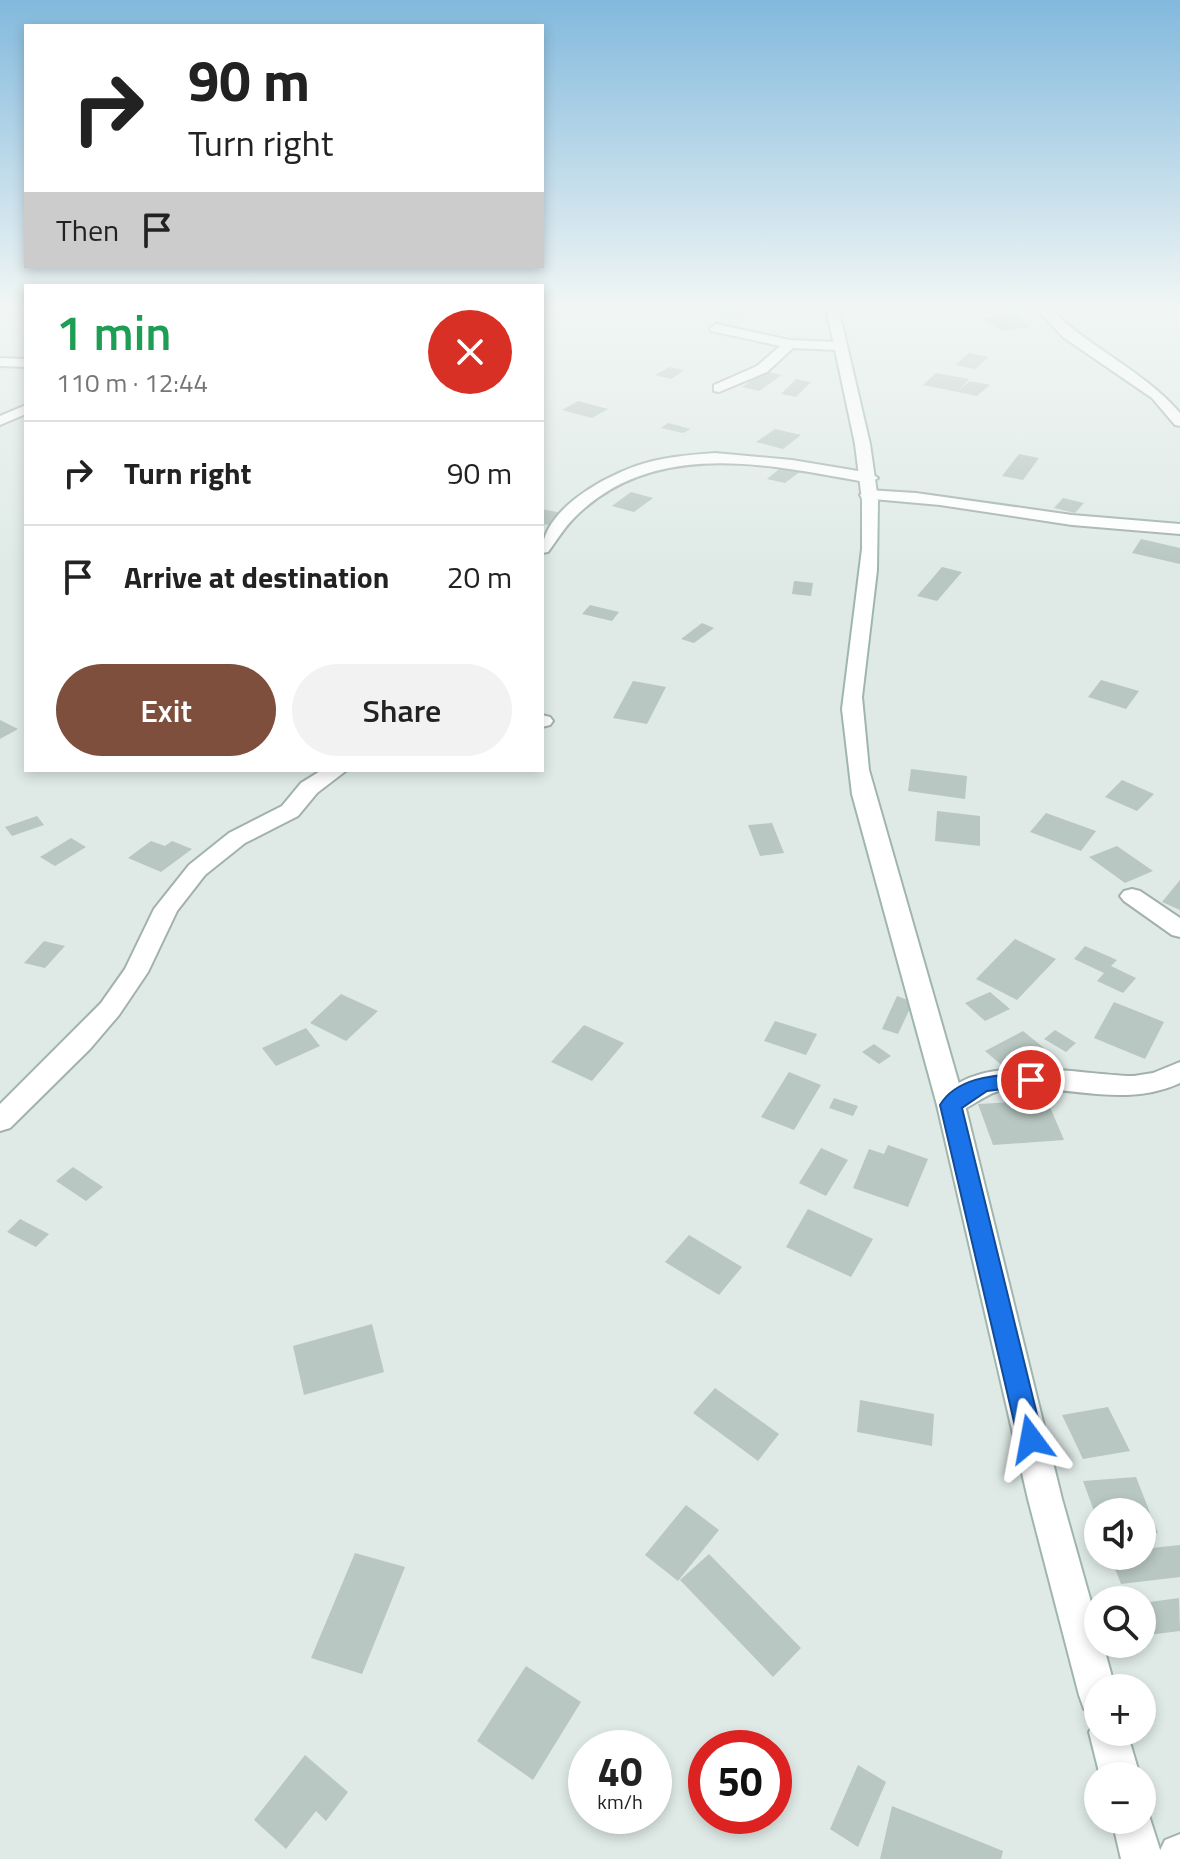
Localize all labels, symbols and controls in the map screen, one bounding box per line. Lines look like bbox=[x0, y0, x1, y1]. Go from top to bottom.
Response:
text: 90 m bbox=[188, 38, 310, 123]
icon: right bbox=[56, 56, 160, 160]
text: Turn right bbox=[188, 115, 333, 170]
text: Then bbox=[56, 207, 119, 253]
icon: arrive bbox=[135, 208, 179, 252]
text: 1 min bbox=[56, 296, 171, 369]
button: close bbox=[428, 310, 512, 394]
text: 110 m · 12:44 bbox=[56, 363, 208, 402]
text: Turn right bbox=[124, 450, 252, 496]
text: 90 m bbox=[447, 450, 512, 496]
icon: right bbox=[56, 451, 100, 495]
text: Arrive at destination bbox=[124, 554, 389, 600]
text: 20 m bbox=[447, 554, 512, 600]
icon: arrive bbox=[56, 555, 100, 599]
button: Exit bbox=[56, 664, 276, 756]
button: Share bbox=[292, 664, 512, 756]
pin bbox=[997, 1046, 1065, 1114]
icon: arrive bbox=[1009, 1058, 1053, 1102]
position arrow bbox=[989, 1397, 1073, 1481]
map controls bbox=[1084, 1498, 1156, 1834]
button: sound bbox=[1084, 1498, 1156, 1570]
button: search bbox=[1084, 1586, 1156, 1658]
button: + bbox=[1084, 1674, 1156, 1746]
speed limit sign: 50 bbox=[688, 1730, 792, 1834]
text: 40 bbox=[598, 1741, 642, 1802]
button: − bbox=[1084, 1762, 1156, 1834]
text: km/h bbox=[597, 1786, 643, 1817]

